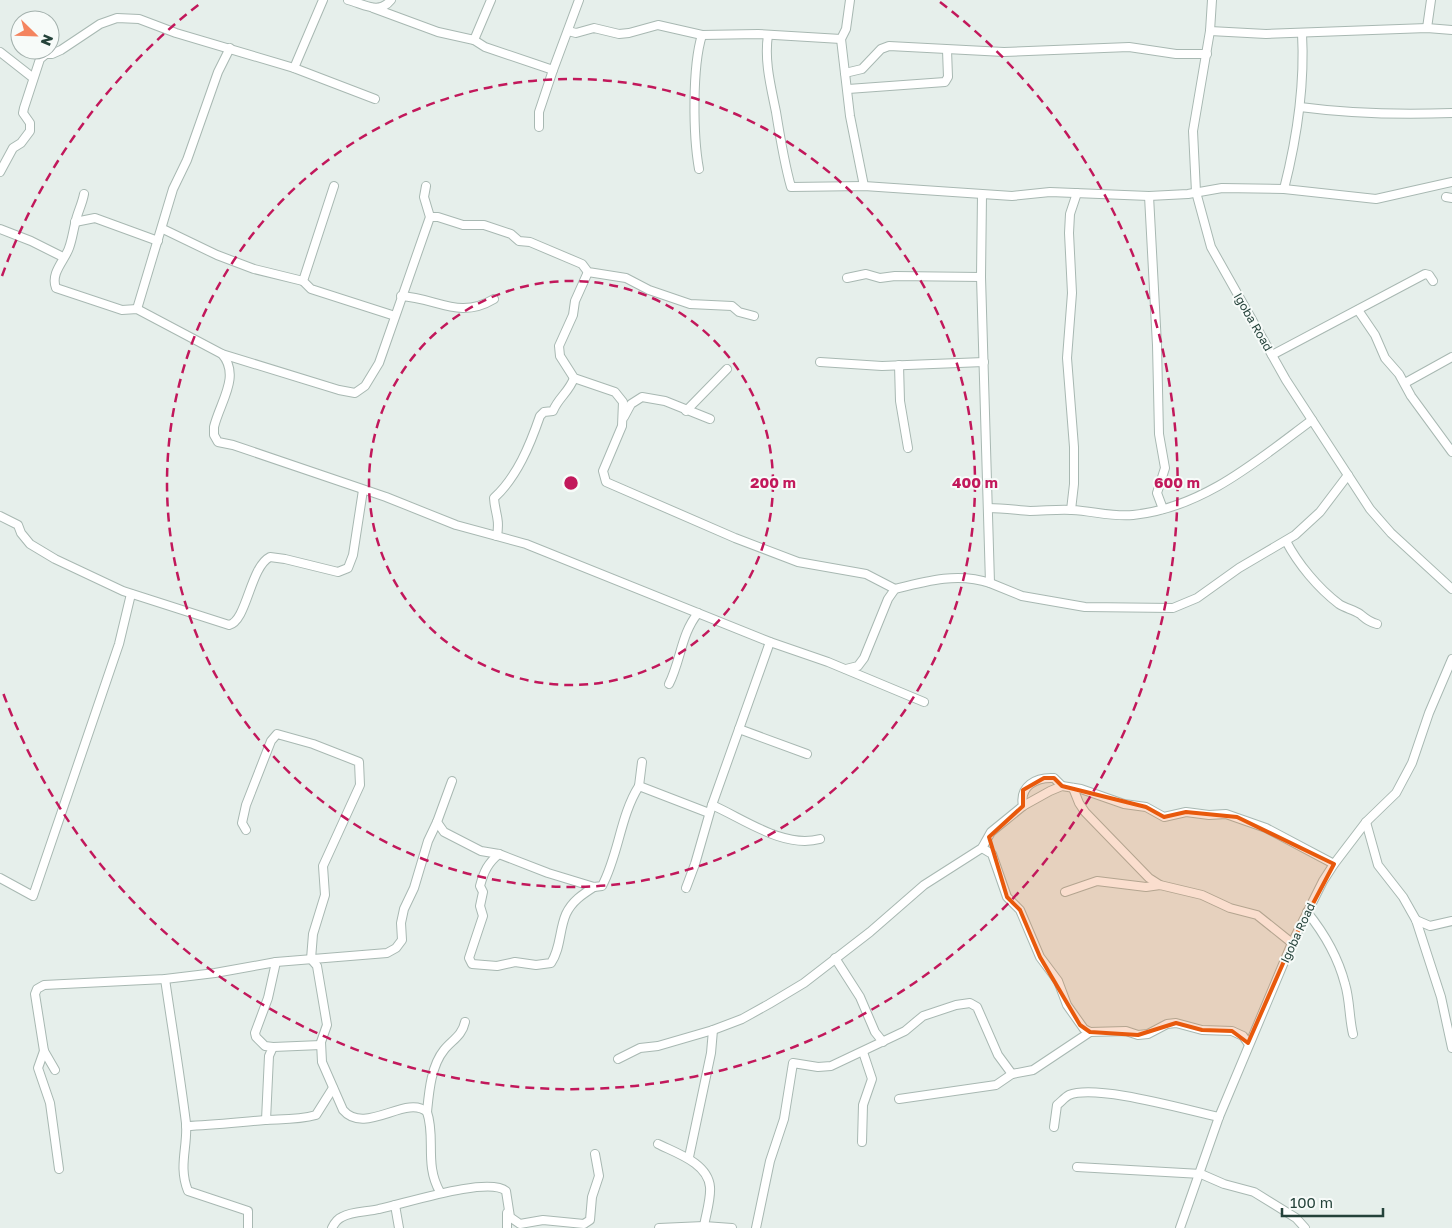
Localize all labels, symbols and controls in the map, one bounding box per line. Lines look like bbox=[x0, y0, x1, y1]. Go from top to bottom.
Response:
north arrow bbox=[10, 10, 60, 60]
text: N bbox=[38, 32, 57, 48]
street label: Igoba Road bbox=[1231, 290, 1276, 354]
text: 200 m bbox=[750, 473, 796, 491]
text: 400 m bbox=[952, 473, 998, 491]
text: 600 m bbox=[1154, 473, 1200, 491]
centre of rings bbox=[562, 474, 580, 492]
street label: Igoba Road bbox=[1277, 900, 1318, 965]
scale bar bbox=[1282, 1186, 1383, 1218]
text: 100 m bbox=[1290, 1193, 1333, 1211]

